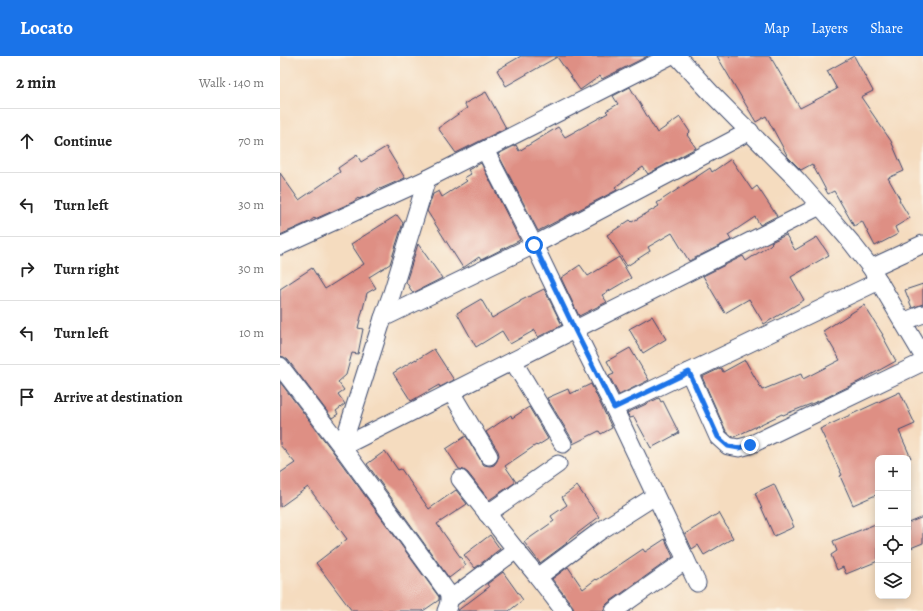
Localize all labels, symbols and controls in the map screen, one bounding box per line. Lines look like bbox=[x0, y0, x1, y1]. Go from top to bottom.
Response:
text: Locato bbox=[20, 15, 73, 41]
text: Map bbox=[764, 19, 790, 38]
text: Layers bbox=[812, 19, 848, 38]
text: Share bbox=[870, 19, 903, 38]
text: 2 min bbox=[16, 71, 56, 94]
text: Walk · 140 m bbox=[199, 74, 264, 91]
icon: ahead bbox=[16, 130, 38, 152]
text: Continue bbox=[54, 131, 112, 151]
text: 70 m bbox=[238, 132, 264, 149]
icon: left bbox=[16, 194, 38, 216]
text: Turn left bbox=[54, 195, 109, 215]
text: 30 m bbox=[238, 196, 264, 213]
route start bbox=[525, 236, 543, 254]
icon: right bbox=[16, 258, 38, 280]
text: Turn right bbox=[54, 259, 119, 279]
text: 30 m bbox=[238, 260, 264, 277]
icon: left bbox=[16, 322, 38, 344]
text: Turn left bbox=[54, 323, 109, 343]
text: 10 m bbox=[239, 324, 264, 341]
icon: arrive bbox=[16, 386, 38, 408]
text: Arrive at destination bbox=[54, 387, 183, 407]
route end bbox=[741, 436, 759, 454]
map controls bbox=[875, 455, 911, 599]
button: + bbox=[875, 455, 911, 491]
button: − bbox=[875, 491, 911, 527]
button: locate bbox=[875, 527, 911, 563]
button: layers bbox=[875, 563, 911, 599]

